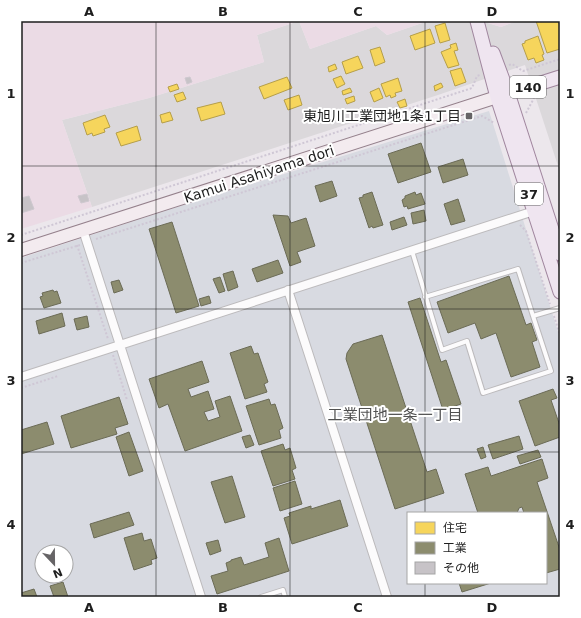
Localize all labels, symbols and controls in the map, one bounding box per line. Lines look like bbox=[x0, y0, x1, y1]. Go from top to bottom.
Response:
text: A bbox=[84, 4, 94, 19]
text: B bbox=[218, 4, 228, 19]
text: C bbox=[353, 4, 363, 19]
text: D bbox=[487, 4, 498, 19]
road number: 140 bbox=[510, 76, 546, 98]
text: 1 bbox=[6, 86, 16, 101]
text: 1 bbox=[565, 86, 575, 101]
place label: 東旭川工業団地1条1丁目 bbox=[303, 108, 461, 124]
marker: 東旭川工業団地1条1丁目 bbox=[464, 111, 474, 121]
street label: Kamui Asahiyama dori bbox=[182, 142, 336, 206]
road number: 37 bbox=[515, 183, 543, 205]
text: 2 bbox=[6, 230, 16, 245]
text: 2 bbox=[565, 230, 575, 245]
text: 3 bbox=[6, 373, 16, 388]
text: 3 bbox=[565, 373, 575, 388]
district label: 工業団地一条一丁目 bbox=[327, 406, 463, 424]
legend bbox=[407, 512, 547, 584]
text: 4 bbox=[6, 517, 16, 532]
text: 4 bbox=[565, 517, 575, 532]
text: 住宅 bbox=[443, 521, 467, 535]
text: 工業 bbox=[443, 541, 467, 555]
north arrow bbox=[34, 544, 74, 584]
text: その他 bbox=[443, 561, 479, 575]
text: N bbox=[51, 565, 64, 581]
text: A bbox=[84, 600, 94, 615]
text: B bbox=[218, 600, 228, 615]
text: C bbox=[353, 600, 363, 615]
text: D bbox=[487, 600, 498, 615]

